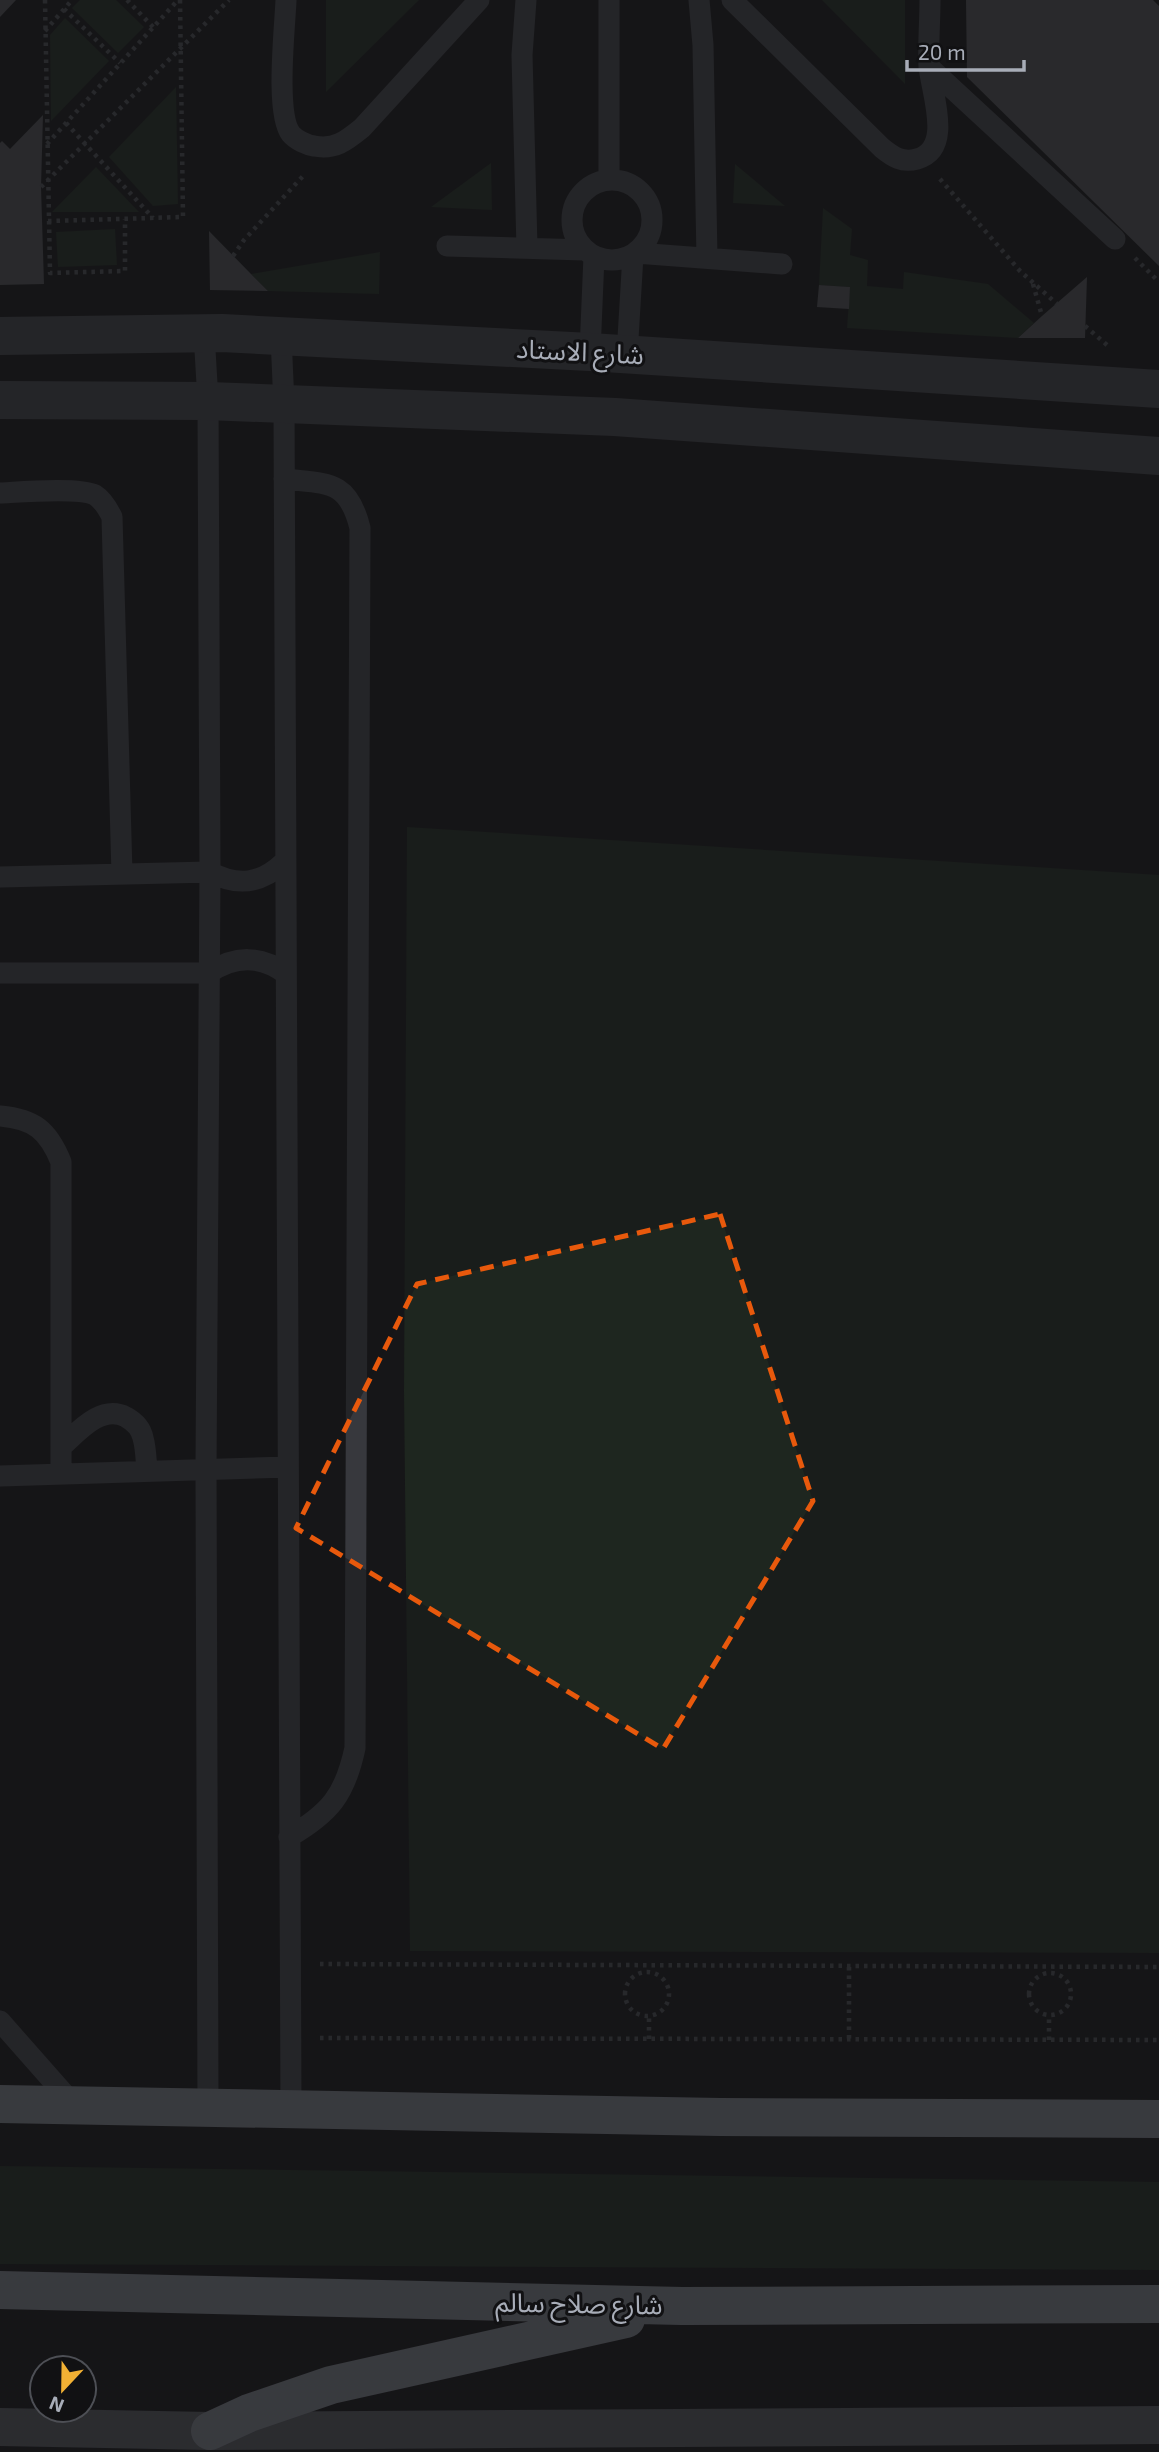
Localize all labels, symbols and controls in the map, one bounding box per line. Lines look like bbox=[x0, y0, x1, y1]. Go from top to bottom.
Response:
scale bar bbox=[907, 28, 1024, 72]
text: 20 m bbox=[918, 39, 966, 64]
street label: شارع الاستاد bbox=[515, 332, 645, 374]
street label: شارع صلاح سالم bbox=[495, 2286, 663, 2325]
north arrow bbox=[28, 2354, 98, 2424]
text: N bbox=[46, 2392, 67, 2418]

